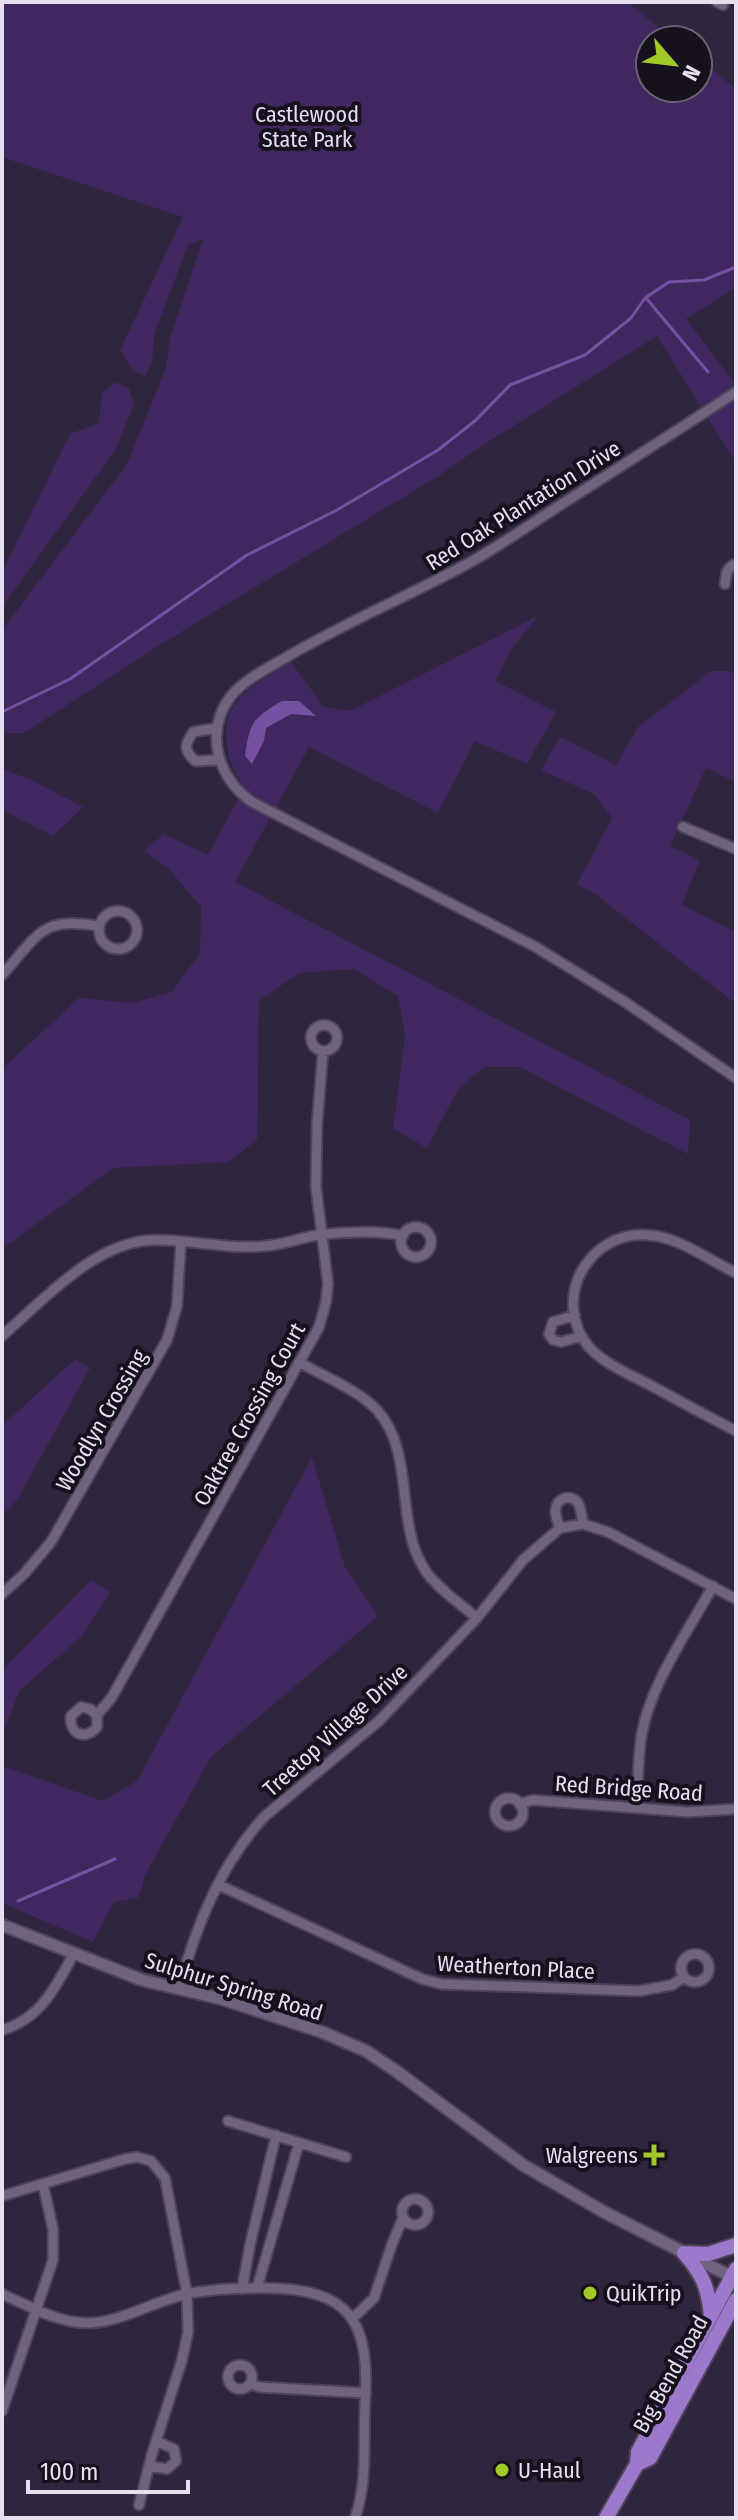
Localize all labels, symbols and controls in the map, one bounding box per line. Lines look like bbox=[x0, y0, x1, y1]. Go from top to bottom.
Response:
north arrow bbox=[634, 24, 714, 104]
text: N bbox=[676, 61, 706, 85]
park label: Castlewood State Park bbox=[255, 101, 359, 153]
street label: Red Oak Plantation Drive bbox=[421, 435, 625, 576]
street label: Oaktree Crossing Court bbox=[188, 1317, 311, 1511]
street label: Woodlyn Crossing bbox=[50, 1344, 153, 1496]
street label: Treetop Village Drive bbox=[258, 1658, 413, 1802]
street label: Red Bridge Road bbox=[554, 1770, 704, 1807]
street label: Sulphur Spring Road bbox=[142, 1947, 326, 2026]
street label: Weatherton Place bbox=[436, 1950, 596, 1985]
place label: Walgreens bbox=[546, 2142, 638, 2169]
marker: Walgreens bbox=[645, 2146, 663, 2164]
place label: QuikTrip bbox=[606, 2280, 682, 2307]
marker: QuikTrip bbox=[581, 2284, 599, 2302]
street label: Big Bend Road bbox=[627, 2311, 714, 2438]
scale bar bbox=[28, 2444, 188, 2494]
place label: U-Haul bbox=[518, 2457, 581, 2484]
text: 100 m bbox=[40, 2458, 98, 2486]
marker: U-Haul bbox=[493, 2461, 511, 2479]

